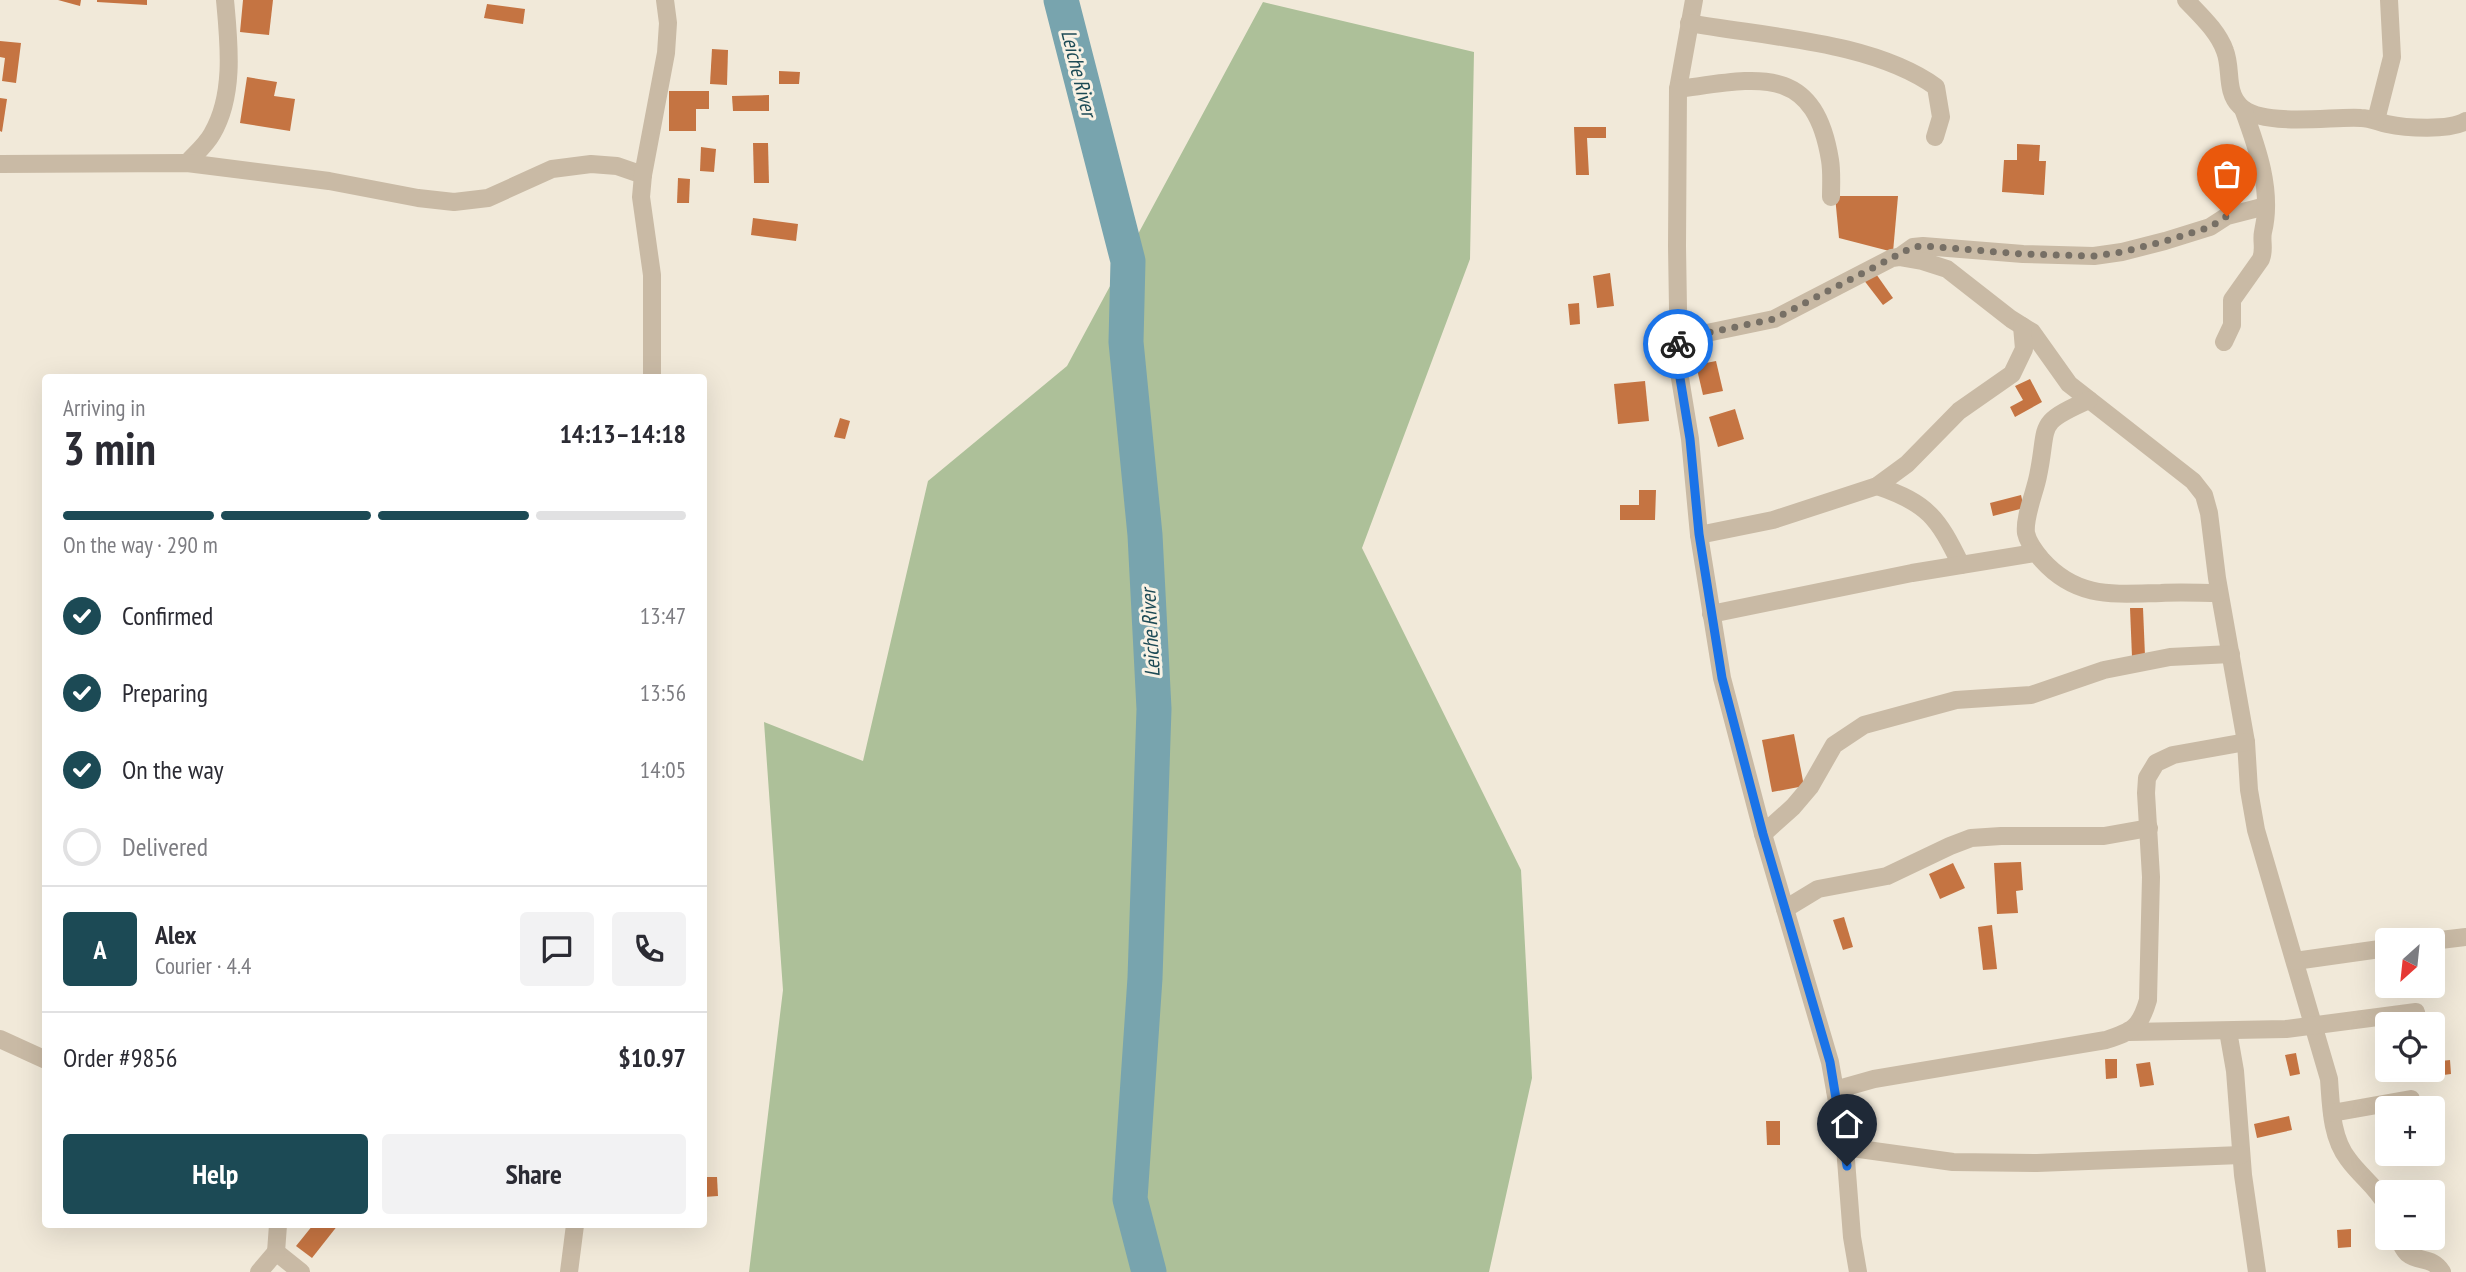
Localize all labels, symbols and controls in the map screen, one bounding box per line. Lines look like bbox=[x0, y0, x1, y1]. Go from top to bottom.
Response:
water label: Leiche River bbox=[1055, 27, 1104, 122]
pin bbox=[2197, 144, 2257, 216]
icon: bag bbox=[2208, 155, 2246, 193]
courier bbox=[1643, 309, 1713, 379]
icon: bike bbox=[1659, 325, 1697, 363]
text: Arriving in bbox=[63, 393, 145, 422]
text: 14:13–14:18 bbox=[559, 417, 686, 450]
text: 3 min bbox=[63, 418, 156, 478]
text: On the way · 290 m bbox=[63, 530, 218, 559]
water label: Leiche River bbox=[1134, 585, 1166, 678]
icon: check bbox=[63, 597, 101, 635]
text: Confirmed bbox=[122, 599, 213, 632]
text: 13:47 bbox=[640, 601, 686, 630]
icon: check bbox=[63, 674, 101, 712]
text: Preparing bbox=[122, 676, 208, 709]
text: 13:56 bbox=[640, 678, 686, 707]
icon: check bbox=[63, 751, 101, 789]
text: On the way bbox=[122, 753, 224, 786]
text: 14:05 bbox=[640, 755, 686, 784]
text: Delivered bbox=[122, 830, 208, 863]
button: chat bbox=[520, 912, 594, 986]
button: phone bbox=[612, 912, 686, 986]
text: Alex bbox=[155, 918, 196, 951]
north arrow bbox=[2375, 928, 2445, 998]
map controls bbox=[2375, 928, 2445, 1250]
text: A bbox=[93, 933, 107, 966]
text: Courier · 4.4 bbox=[155, 951, 251, 980]
button: locate bbox=[2375, 1012, 2445, 1082]
text: Order #9856 bbox=[63, 1041, 178, 1074]
text: $10.97 bbox=[618, 1041, 686, 1074]
pin bbox=[1817, 1094, 1877, 1166]
button: + bbox=[2375, 1096, 2445, 1166]
icon: home bbox=[1828, 1105, 1866, 1143]
button: Help bbox=[63, 1134, 368, 1214]
button: Share bbox=[382, 1134, 686, 1214]
button: − bbox=[2375, 1180, 2445, 1250]

